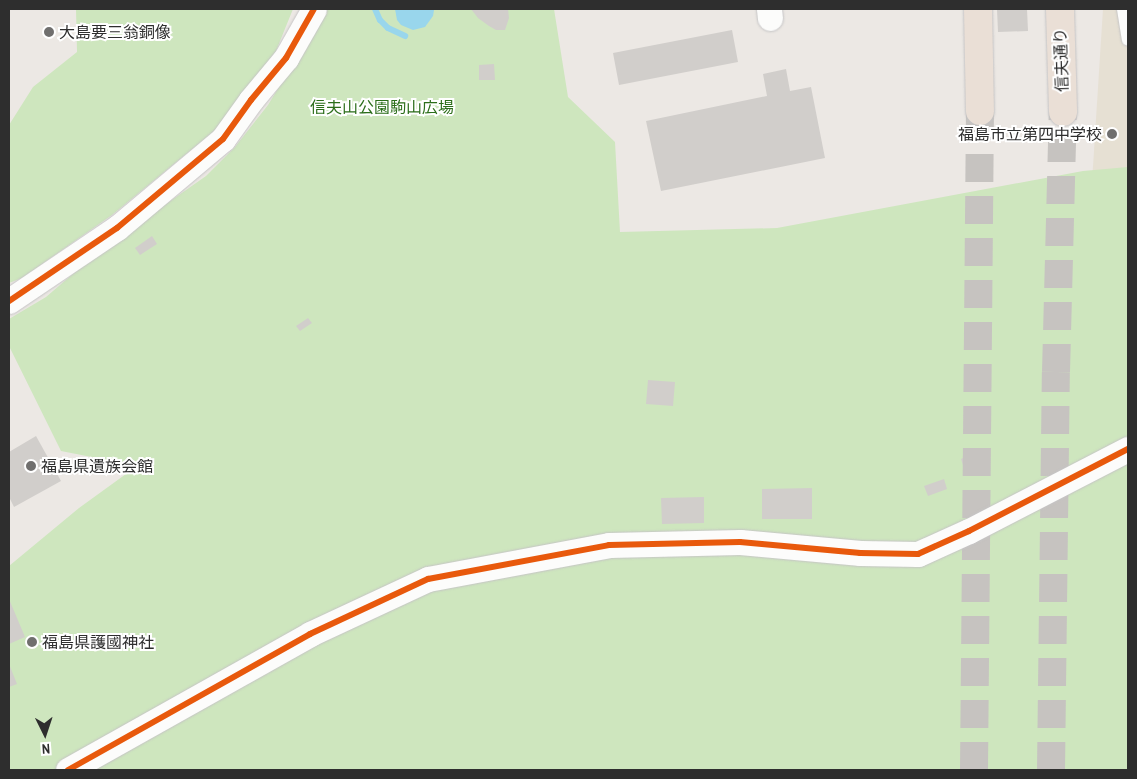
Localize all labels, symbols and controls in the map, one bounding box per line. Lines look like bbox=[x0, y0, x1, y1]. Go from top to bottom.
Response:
place label: 大島要三翁銅像 bbox=[59, 22, 171, 42]
marker: 大島要三翁銅像 bbox=[43, 26, 55, 38]
street label: 信夫通り bbox=[1050, 28, 1072, 92]
park label: 信夫山公園駒山広場 bbox=[310, 97, 454, 117]
place label: 福島市立第四中学校 bbox=[958, 124, 1102, 144]
marker: 福島市立第四中学校 bbox=[1106, 128, 1118, 140]
place label: 福島県遺族会館 bbox=[41, 456, 153, 476]
marker: 福島県遺族会館 bbox=[25, 460, 37, 472]
place label: 福島県護國神社 bbox=[42, 632, 154, 652]
marker: 福島県護國神社 bbox=[26, 636, 38, 648]
north arrow bbox=[20, 709, 70, 759]
text: N bbox=[41, 740, 51, 758]

